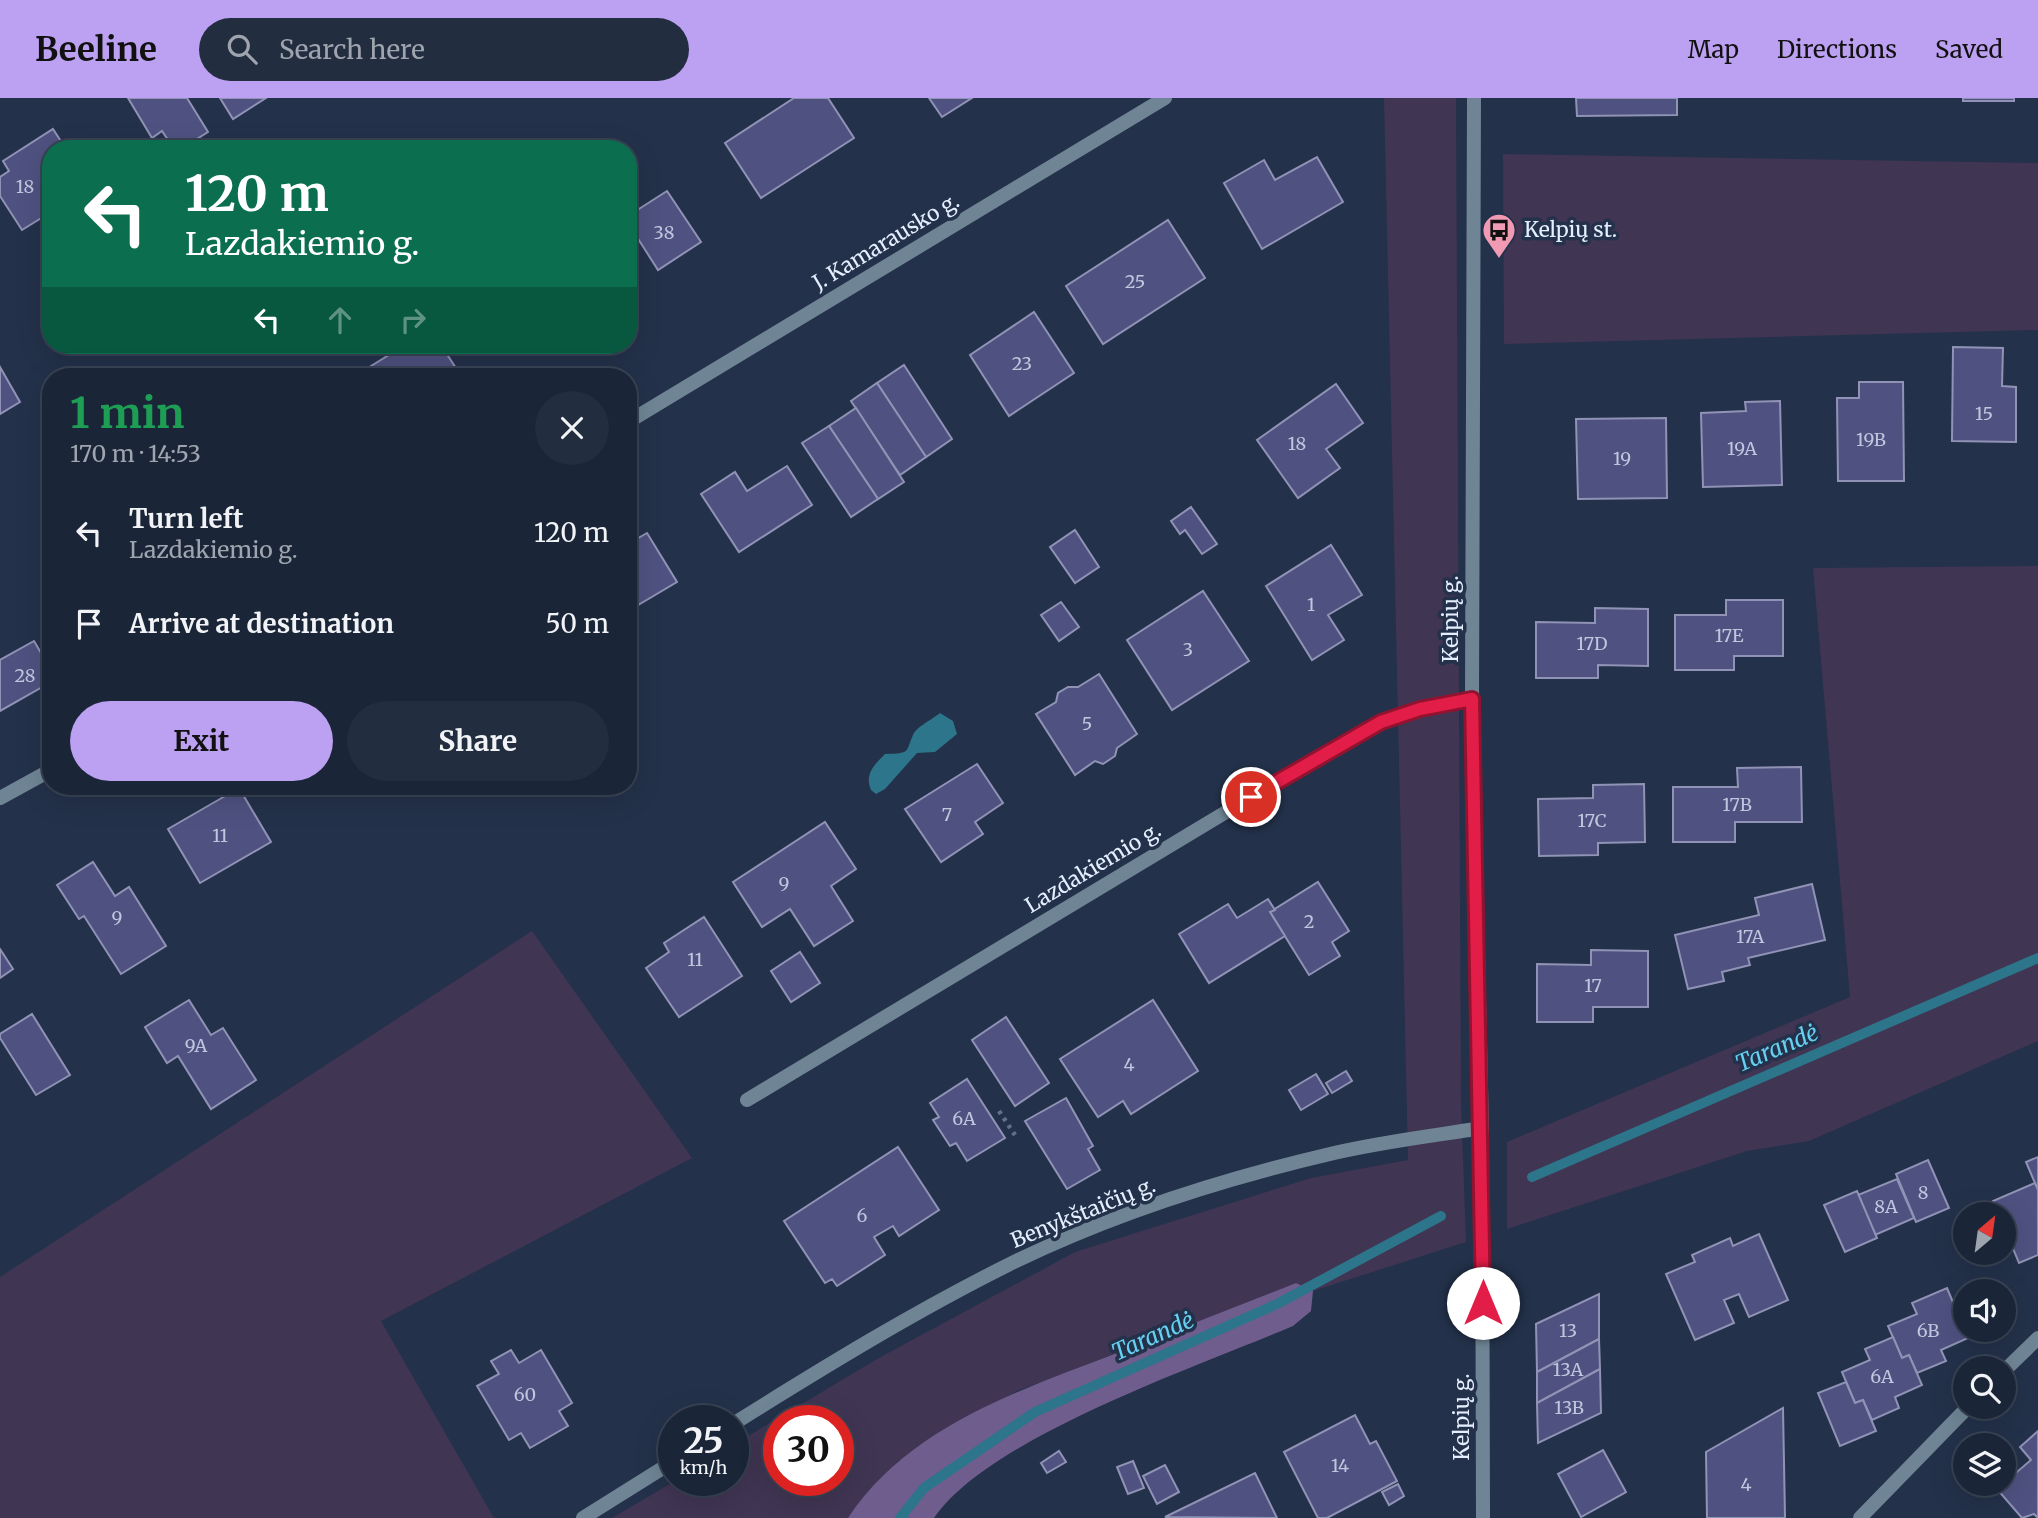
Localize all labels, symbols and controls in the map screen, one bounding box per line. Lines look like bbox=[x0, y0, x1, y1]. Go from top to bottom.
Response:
search box bbox=[199, 18, 689, 81]
text: Beeline bbox=[35, 29, 157, 70]
icon: search bbox=[223, 30, 261, 68]
text: Search here bbox=[279, 33, 425, 66]
text: Map bbox=[1688, 34, 1739, 65]
text: Directions bbox=[1777, 34, 1897, 65]
text: Saved bbox=[1935, 34, 2003, 65]
text: 120 m bbox=[185, 163, 329, 224]
icon: left bbox=[70, 168, 161, 259]
house number: 18 bbox=[16, 175, 34, 198]
street label: J. Kamarausko g. bbox=[807, 187, 964, 297]
bus stop icon: Kelpių st. bbox=[1480, 211, 1518, 260]
place label: Kelpių st. bbox=[1524, 216, 1617, 243]
house number: 38 bbox=[654, 221, 674, 244]
text: Lazdakiemio g. bbox=[185, 224, 420, 264]
house number: 25 bbox=[1125, 270, 1145, 293]
icon: left bbox=[248, 301, 286, 339]
icon: ahead bbox=[321, 301, 359, 339]
icon: right bbox=[394, 301, 432, 339]
house number: 23 bbox=[1012, 352, 1032, 375]
text: 1 min bbox=[70, 387, 184, 439]
button: close bbox=[535, 391, 609, 465]
house number: 15 bbox=[1975, 402, 1993, 425]
house number: 19B bbox=[1856, 428, 1886, 451]
house number: 18 bbox=[1288, 432, 1306, 455]
house number: 19A bbox=[1727, 437, 1757, 460]
text: 170 m · 14:53 bbox=[70, 439, 201, 468]
house number: 19 bbox=[1613, 447, 1631, 470]
text: Turn left bbox=[129, 502, 243, 535]
icon: left bbox=[70, 514, 108, 552]
text: 120 m bbox=[534, 516, 609, 549]
text: Lazdakiemio g. bbox=[129, 535, 298, 564]
street label: Kelpių g. bbox=[1437, 576, 1464, 663]
house number: 1 bbox=[1307, 593, 1315, 616]
icon: arrive bbox=[70, 605, 108, 643]
text: Arrive at destination bbox=[129, 607, 394, 640]
text: 50 m bbox=[545, 607, 609, 640]
house number: 17E bbox=[1715, 624, 1744, 647]
house number: 17D bbox=[1577, 632, 1607, 655]
house number: 3 bbox=[1183, 638, 1193, 661]
house number: 28 bbox=[14, 664, 36, 687]
button: Exit bbox=[70, 701, 333, 781]
button: Share bbox=[347, 701, 609, 781]
house number: 5 bbox=[1082, 712, 1092, 735]
pin bbox=[1221, 767, 1281, 827]
icon: arrive bbox=[1232, 778, 1270, 816]
house number: 17B bbox=[1722, 793, 1752, 816]
house number: 7 bbox=[942, 803, 952, 826]
house number: 17C bbox=[1578, 809, 1607, 832]
street label: Lazdakiemio g. bbox=[1020, 816, 1166, 919]
house number: 11 bbox=[212, 824, 228, 847]
house number: 9 bbox=[779, 872, 789, 895]
house number: 9 bbox=[112, 906, 122, 929]
house number: 2 bbox=[1304, 910, 1314, 933]
house number: 17A bbox=[1736, 925, 1764, 948]
house number: 11 bbox=[687, 948, 703, 971]
house number: 17 bbox=[1584, 974, 1602, 997]
water label: Tarandė bbox=[1731, 1017, 1823, 1078]
house number: 9A bbox=[185, 1034, 208, 1057]
house number: 4 bbox=[1123, 1053, 1135, 1076]
house number: 6A bbox=[952, 1107, 976, 1130]
street label: Benykštaičių g. bbox=[1007, 1171, 1159, 1254]
house number: 8 bbox=[1918, 1181, 1928, 1204]
house number: 8A bbox=[1874, 1195, 1898, 1218]
north arrow bbox=[1953, 1202, 2016, 1265]
map controls bbox=[1953, 1202, 2016, 1496]
house number: 6 bbox=[857, 1204, 868, 1227]
position arrow bbox=[1446, 1266, 1520, 1340]
button: sound bbox=[1953, 1279, 2016, 1342]
water label: Tarandė bbox=[1107, 1305, 1198, 1366]
house number: 13 bbox=[1559, 1319, 1577, 1342]
house number: 6B bbox=[1917, 1319, 1939, 1342]
button: search bbox=[1953, 1356, 2016, 1419]
house number: 13A bbox=[1553, 1358, 1583, 1381]
house number: 6A bbox=[1870, 1365, 1894, 1388]
street label: Kelpių g. bbox=[1448, 1374, 1475, 1461]
house number: 60 bbox=[514, 1383, 536, 1406]
house number: 13B bbox=[1554, 1396, 1584, 1419]
speed limit sign: 30 bbox=[763, 1405, 854, 1496]
text: 25 bbox=[683, 1419, 724, 1463]
button: layers bbox=[1953, 1433, 2016, 1496]
house number: 14 bbox=[1331, 1454, 1349, 1477]
text: km/h bbox=[680, 1456, 727, 1479]
house number: 4 bbox=[1740, 1473, 1752, 1496]

